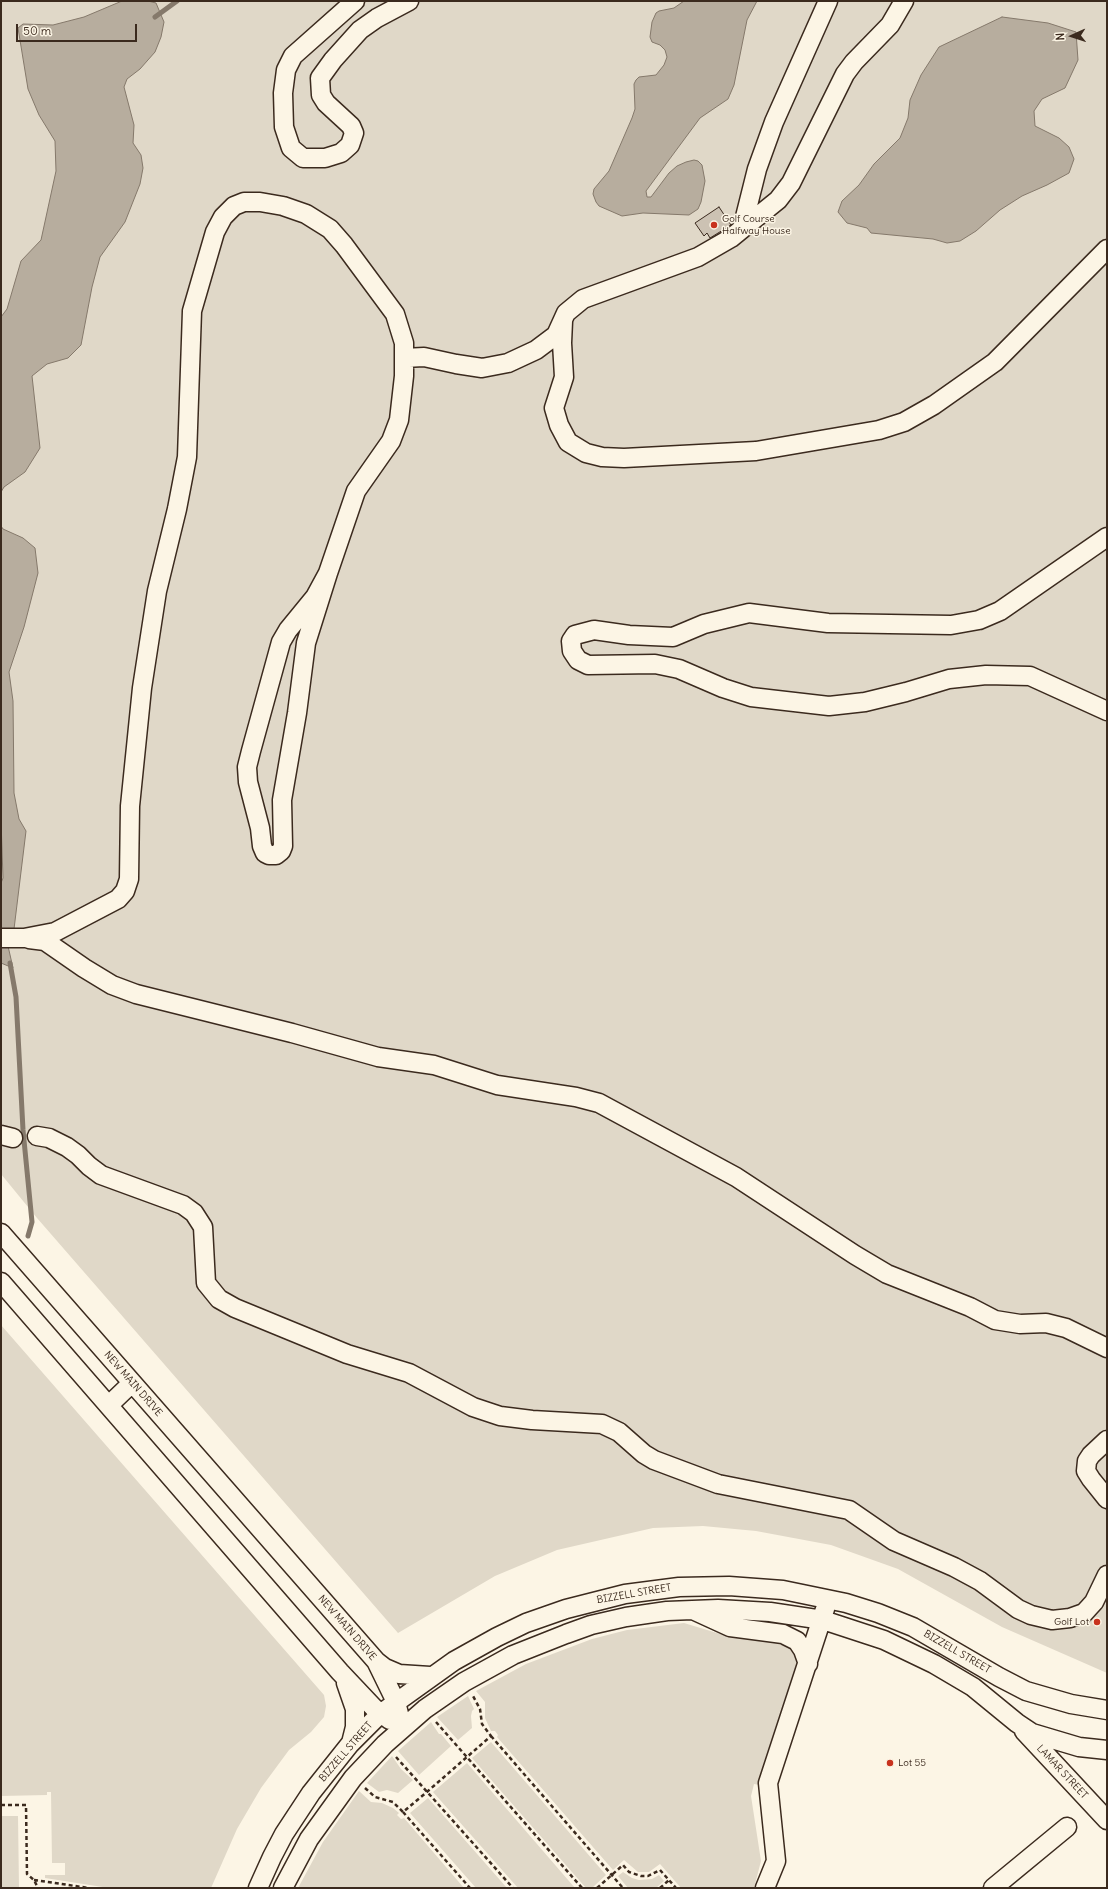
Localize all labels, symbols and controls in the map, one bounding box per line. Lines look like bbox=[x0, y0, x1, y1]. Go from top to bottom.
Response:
scale bar bbox=[18, 16, 139, 42]
north arrow bbox=[1052, 16, 1092, 56]
text: 50 m bbox=[23, 23, 51, 38]
text: N bbox=[1053, 32, 1067, 41]
place label: Golf Course Halfway House bbox=[722, 213, 791, 236]
marker: Golf Course Halfway House bbox=[709, 220, 719, 230]
street label: NEW MAIN DRIVE bbox=[101, 1349, 165, 1419]
street label: BIZZELL STREET bbox=[596, 1582, 672, 1606]
street label: NEW MAIN DRIVE bbox=[315, 1593, 379, 1663]
place label: Golf Lot bbox=[1054, 1616, 1089, 1628]
marker: Golf Lot bbox=[1092, 1617, 1102, 1627]
street label: BIZZELL STREET bbox=[921, 1628, 993, 1676]
street label: BIZZELL STREET bbox=[317, 1720, 375, 1784]
street label: LAMAR STREET bbox=[1034, 1743, 1090, 1801]
place label: Lot 55 bbox=[898, 1757, 926, 1769]
marker: Lot 55 bbox=[885, 1758, 895, 1768]

